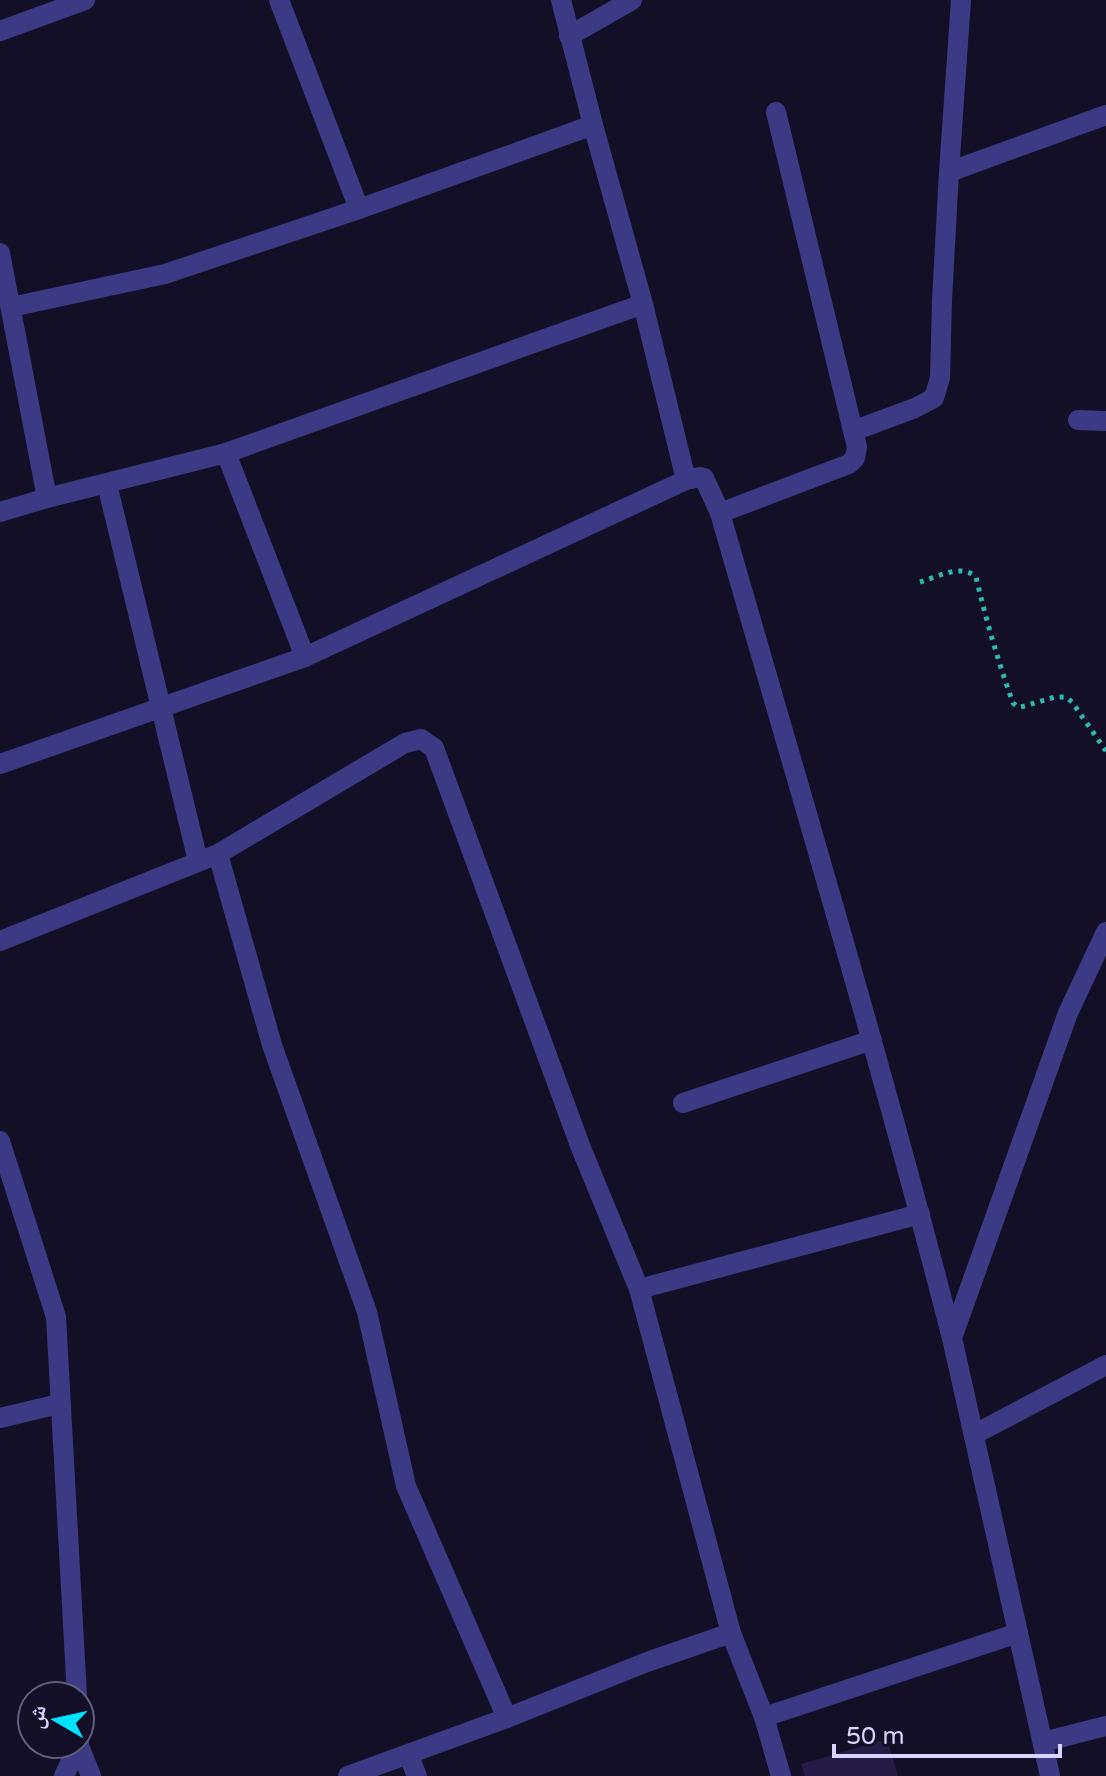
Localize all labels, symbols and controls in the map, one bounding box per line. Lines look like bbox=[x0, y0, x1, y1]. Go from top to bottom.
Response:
north arrow bbox=[16, 1680, 96, 1760]
text: ش bbox=[23, 1703, 52, 1731]
scale bar bbox=[834, 1708, 1060, 1758]
text: 50 m bbox=[846, 1722, 904, 1751]

